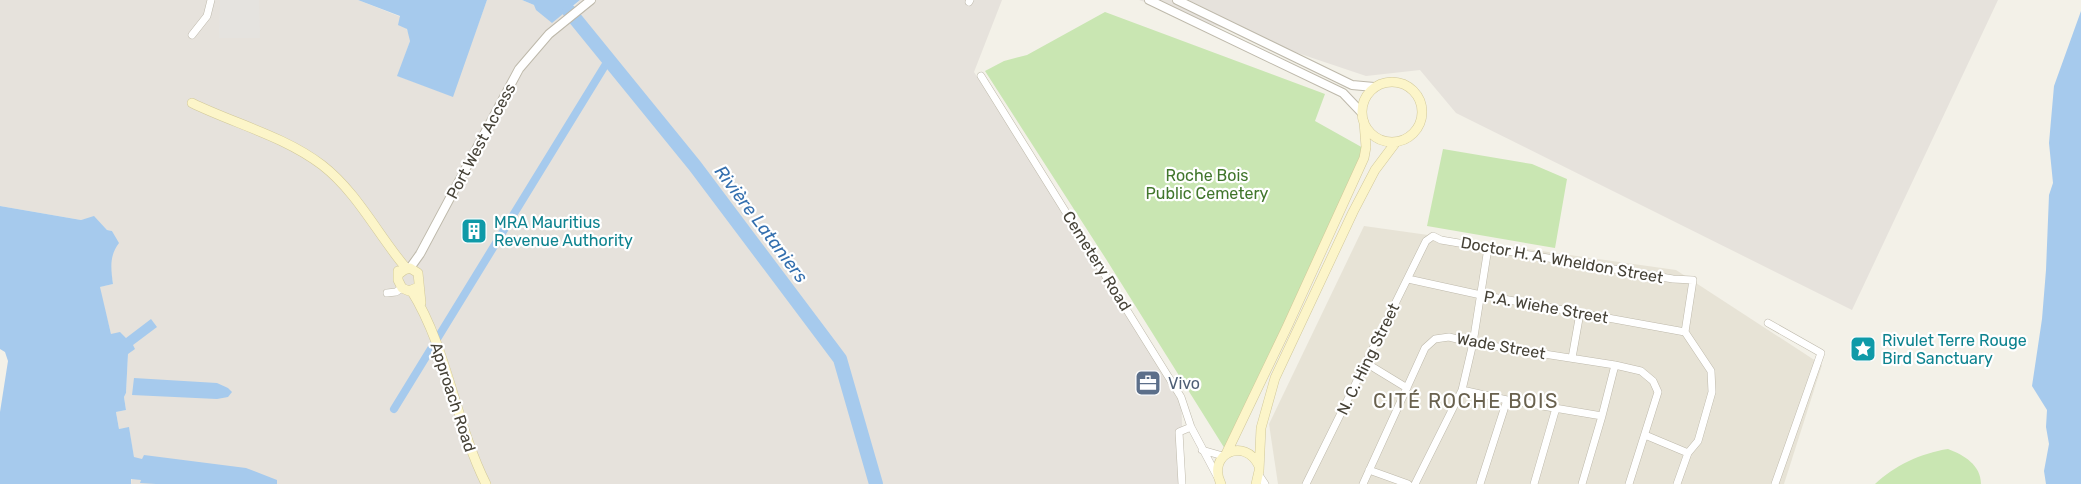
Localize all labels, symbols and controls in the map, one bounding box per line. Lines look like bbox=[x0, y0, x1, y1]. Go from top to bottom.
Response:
street label: Port West Access bbox=[443, 80, 519, 202]
water label: Rivière Lataniers bbox=[710, 161, 812, 287]
park label: Roche Bois Public Cemetery bbox=[1146, 166, 1269, 203]
street label: Cemetery Road bbox=[1059, 208, 1135, 314]
place label: MRA Mauritius Revenue Authority bbox=[494, 213, 633, 250]
building icon: MRA Mauritius Revenue Authority bbox=[459, 216, 489, 246]
street label: Doctor H. A. Wheldon Street bbox=[1459, 233, 1665, 287]
street label: P.A. Wiehe Street bbox=[1482, 287, 1610, 327]
street label: N. C. Hing Street bbox=[1333, 300, 1403, 418]
street label: Wade Street bbox=[1455, 329, 1547, 363]
place label: Rivulet Terre Rouge Bird Sanctuary bbox=[1882, 331, 2027, 368]
place icon: Rivulet Terre Rouge Bird Sanctuary bbox=[1848, 334, 1878, 364]
street label: Approach Road bbox=[426, 340, 480, 454]
office icon: Vivo bbox=[1133, 368, 1163, 398]
place label: Vivo bbox=[1168, 374, 1200, 393]
district label: CITÉ ROCHE BOIS bbox=[1373, 389, 1559, 413]

